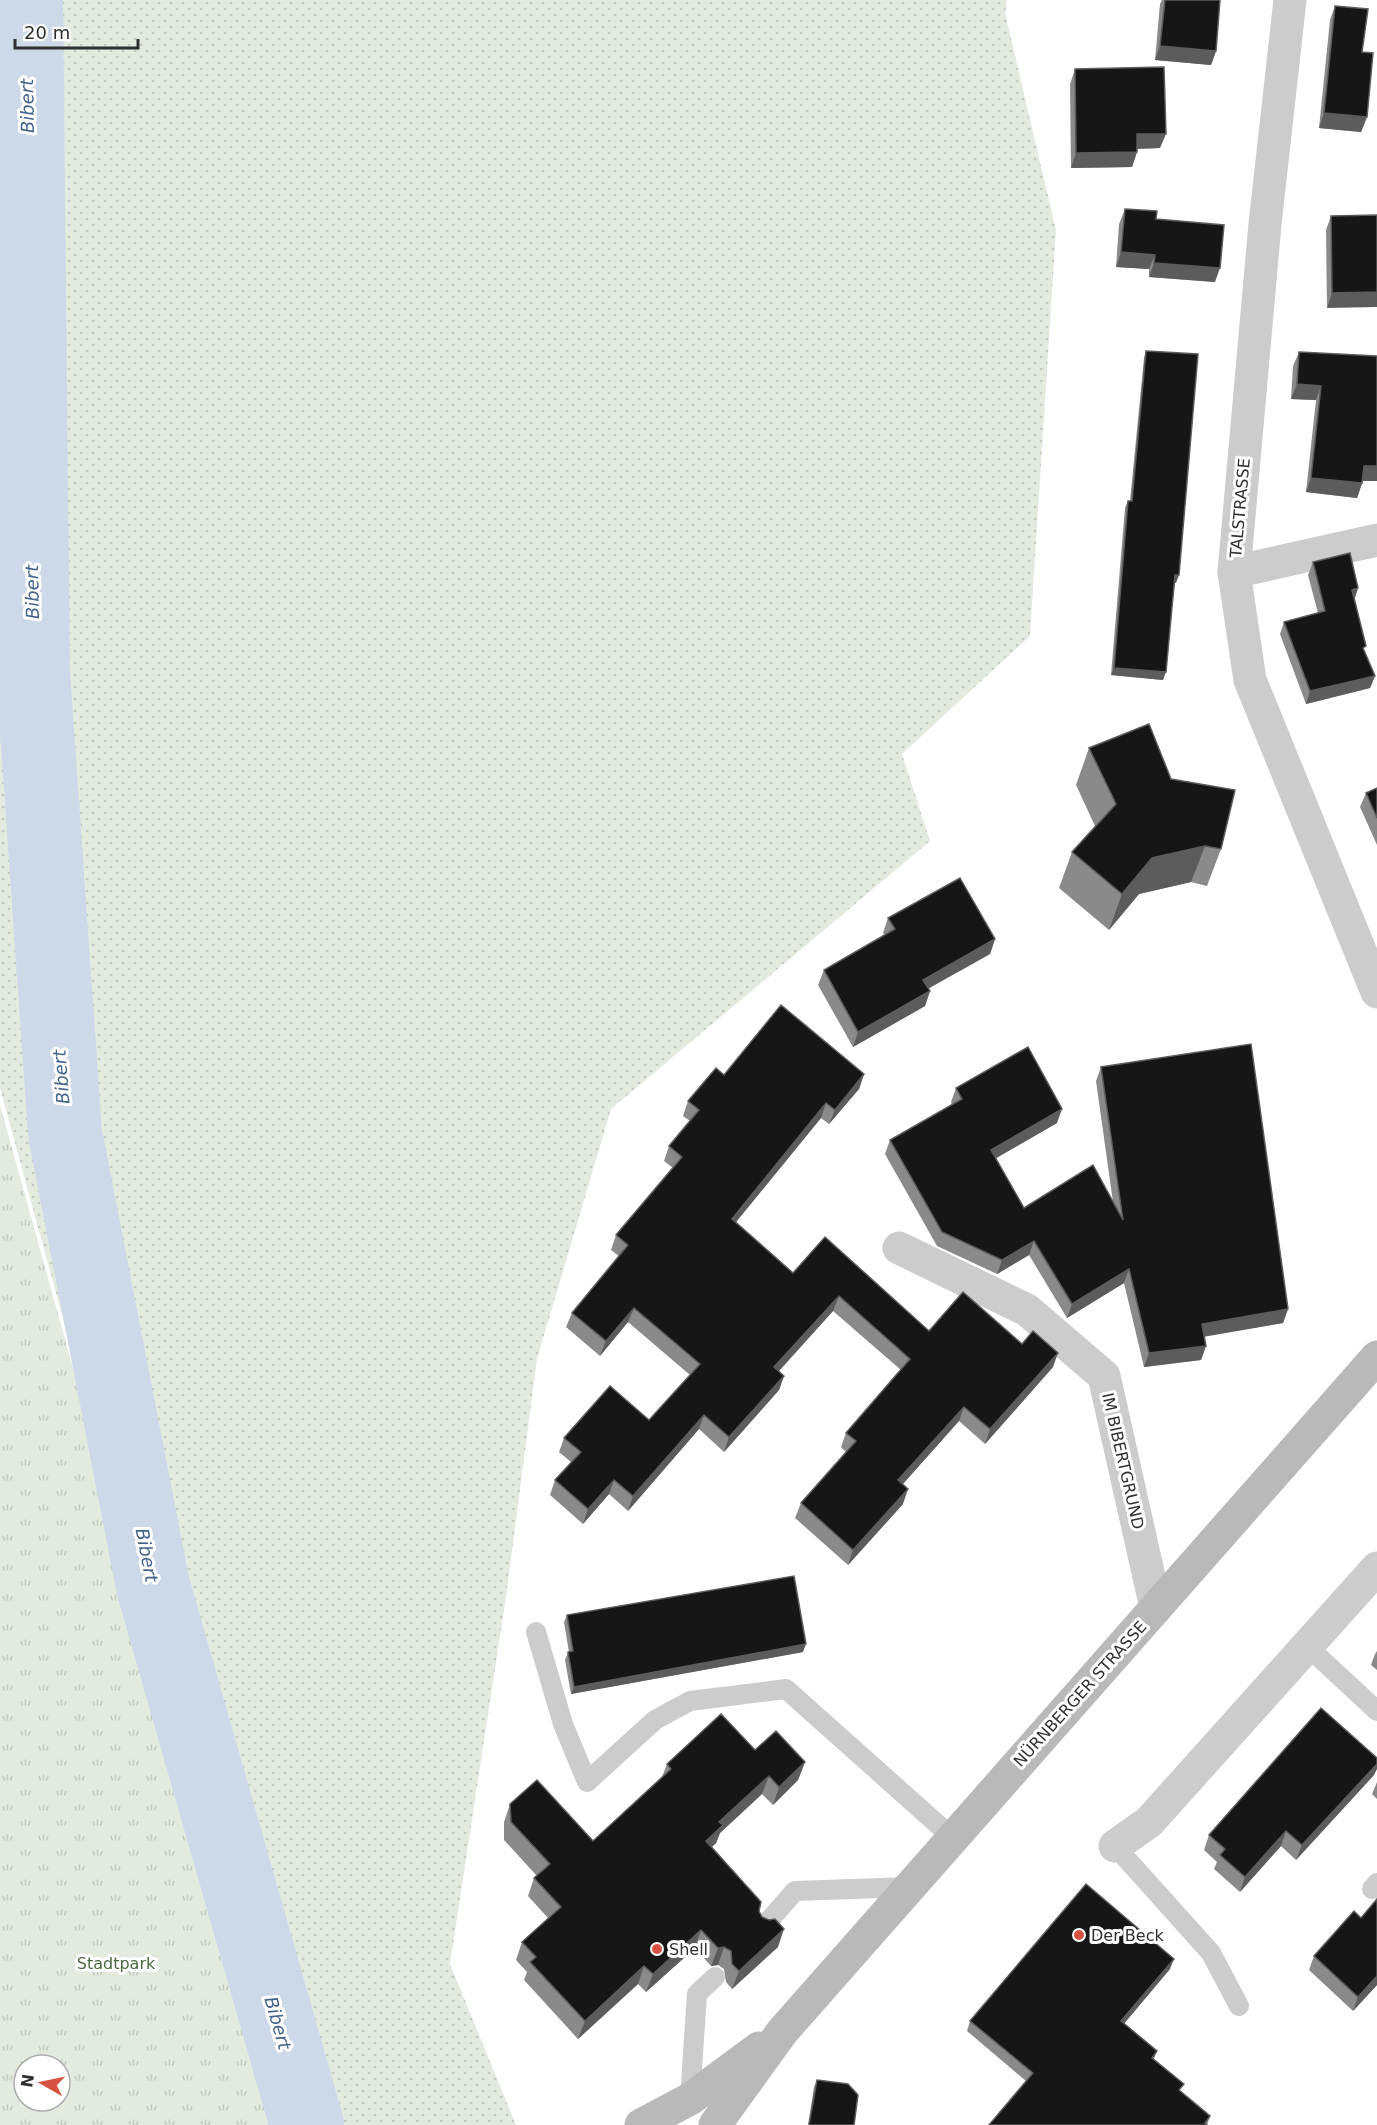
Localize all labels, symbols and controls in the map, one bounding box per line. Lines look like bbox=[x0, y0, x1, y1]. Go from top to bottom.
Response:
scale bar bbox=[15, 12, 138, 50]
text: 20 m bbox=[24, 22, 70, 43]
water label: Bibert bbox=[16, 78, 38, 133]
street label: TALSTRASSE bbox=[1226, 457, 1254, 560]
water label: Bibert bbox=[21, 564, 43, 619]
water label: Bibert bbox=[49, 1048, 73, 1105]
street label: IM BIBERTGRUND bbox=[1098, 1391, 1148, 1531]
water label: Bibert bbox=[132, 1526, 163, 1585]
street label: NÜRNBERGER STRASSE bbox=[1010, 1617, 1150, 1771]
place label: Der Beck bbox=[1091, 1926, 1164, 1945]
marker: Der Beck bbox=[1072, 1928, 1086, 1942]
place label: Shell bbox=[669, 1940, 708, 1959]
marker: Shell bbox=[650, 1942, 664, 1956]
park label: Stadtpark bbox=[77, 1954, 156, 1973]
water label: Bibert bbox=[260, 1994, 296, 2053]
north arrow bbox=[12, 2053, 72, 2113]
text: N bbox=[17, 2073, 38, 2089]

